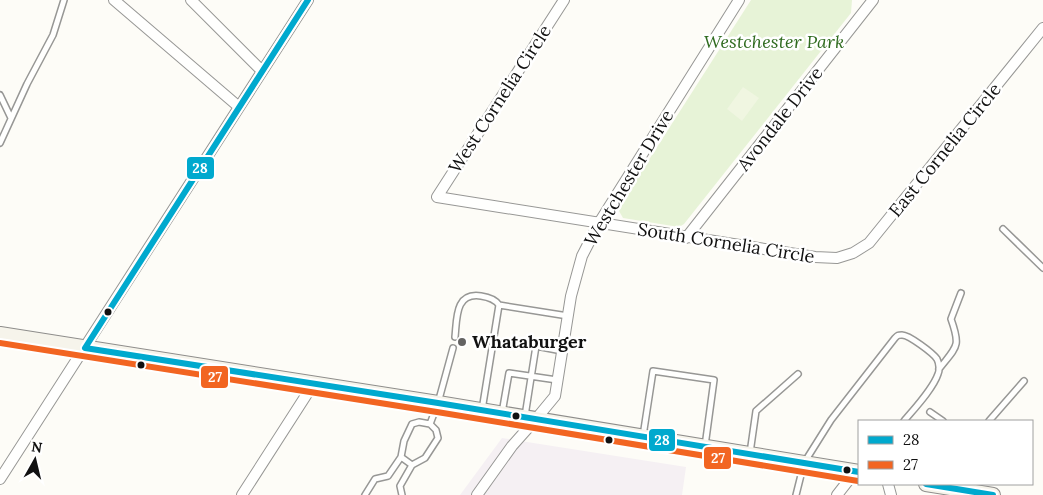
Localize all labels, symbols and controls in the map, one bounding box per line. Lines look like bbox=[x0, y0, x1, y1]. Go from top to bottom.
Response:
street label: West Cornelia Circle bbox=[443, 20, 556, 177]
park label: Westchester Park bbox=[704, 30, 844, 53]
street label: Avondale Drive bbox=[731, 62, 828, 176]
street label: East Cornelia Circle bbox=[884, 78, 1006, 221]
street label: Westchester Drive bbox=[579, 105, 678, 250]
line badge: 28 bbox=[186, 156, 215, 180]
text: 28 bbox=[192, 159, 208, 177]
street label: South Cornelia Circle bbox=[636, 217, 817, 268]
unlabelled marker bbox=[103, 307, 113, 317]
place label: Whataburger bbox=[472, 330, 587, 353]
marker: Whataburger bbox=[456, 336, 468, 348]
unlabelled marker bbox=[136, 360, 146, 370]
line badge: 27 bbox=[200, 365, 229, 389]
text: 27 bbox=[208, 368, 222, 386]
unlabelled marker bbox=[511, 411, 521, 421]
legend bbox=[858, 420, 1033, 485]
line badge: 28 bbox=[648, 428, 676, 452]
text: 28 bbox=[903, 430, 920, 449]
text: 28 bbox=[654, 431, 670, 449]
north arrow bbox=[10, 435, 60, 485]
unlabelled marker bbox=[604, 435, 614, 445]
text: N bbox=[30, 437, 44, 457]
line badge: 27 bbox=[703, 446, 732, 470]
text: 27 bbox=[711, 449, 725, 467]
text: 27 bbox=[903, 455, 918, 474]
unlabelled marker bbox=[842, 465, 852, 475]

